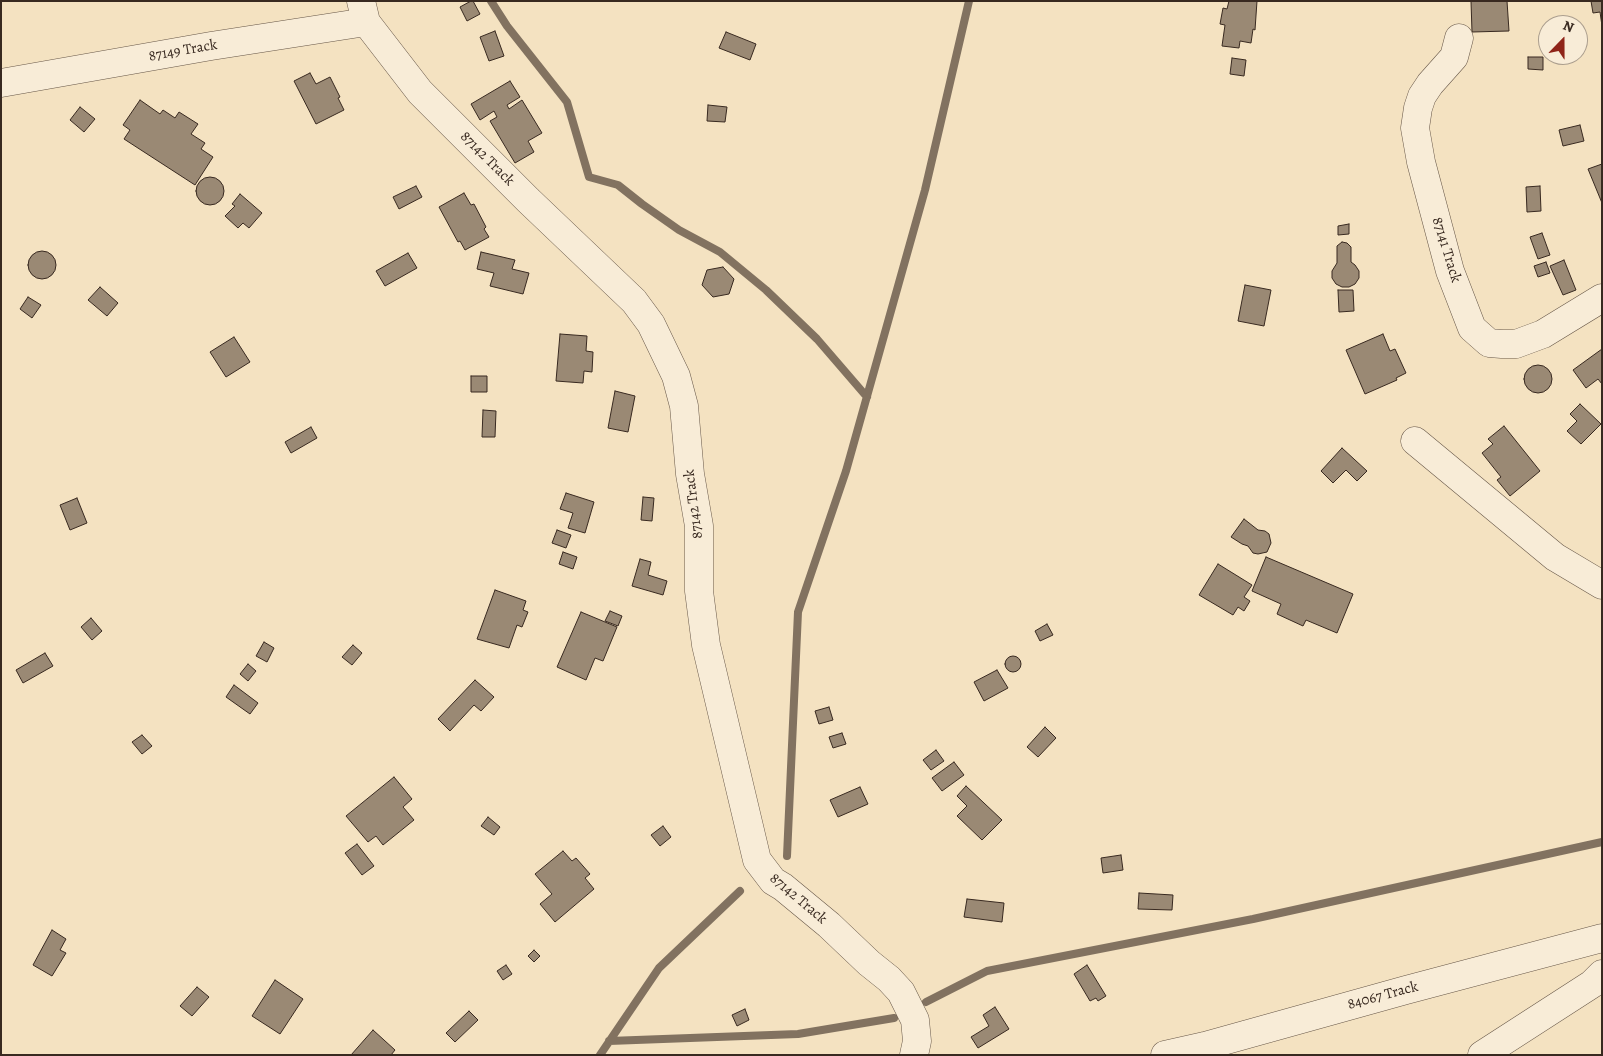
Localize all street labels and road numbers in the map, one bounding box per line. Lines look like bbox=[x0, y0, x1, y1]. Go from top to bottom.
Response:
street label: 87149 Track bbox=[147, 36, 219, 66]
street label: 87142 Track bbox=[456, 128, 518, 190]
street label: 87141 Track bbox=[1427, 215, 1465, 285]
street label: 87142 Track bbox=[681, 468, 707, 540]
street label: 87142 Track bbox=[766, 870, 830, 928]
street label: 84067 Track bbox=[1346, 978, 1420, 1014]

